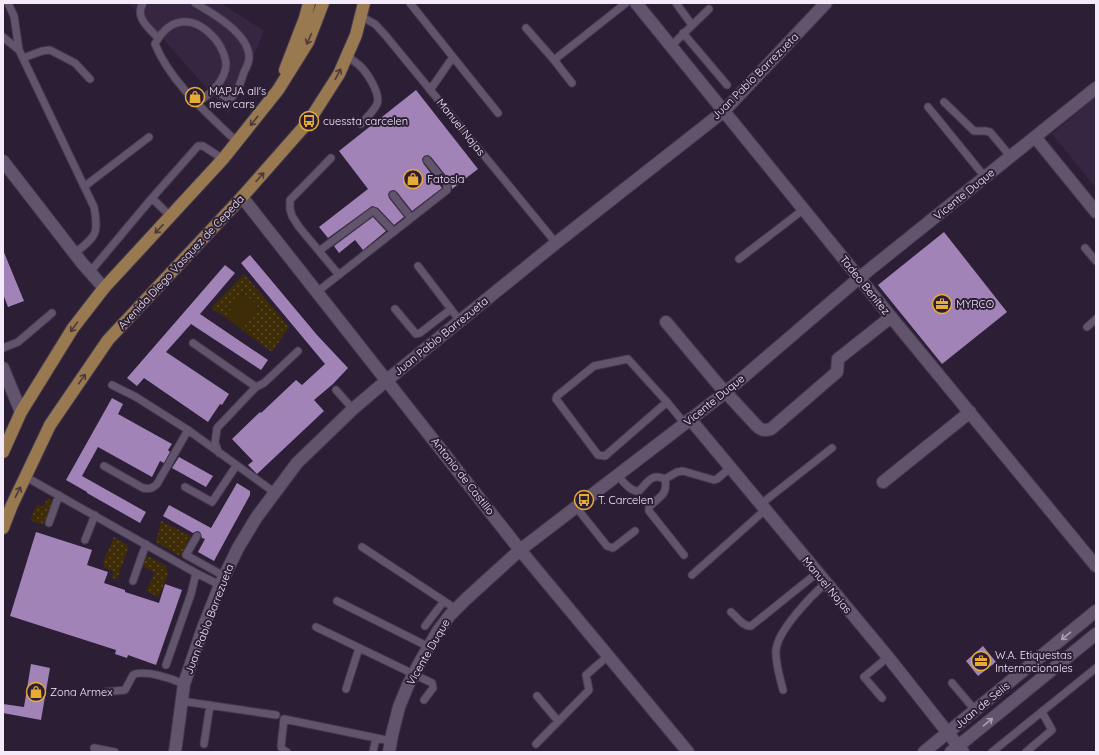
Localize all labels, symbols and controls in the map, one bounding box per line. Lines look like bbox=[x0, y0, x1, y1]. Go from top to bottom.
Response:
street label: Juan Pablo Barrezueta bbox=[709, 30, 801, 122]
one-way arrow bbox=[304, 33, 312, 45]
one-way arrow bbox=[335, 68, 343, 80]
place label: MAPJA all's new cars bbox=[209, 84, 266, 111]
shop icon: MAPJA all's new cars bbox=[184, 86, 206, 108]
street label: Manuel Najas bbox=[434, 96, 488, 158]
bus stop icon: cuessta carcelen bbox=[298, 110, 320, 132]
place label: cuessta carcelen bbox=[323, 114, 408, 128]
one-way arrow bbox=[249, 115, 258, 126]
street label: Vicente Duque bbox=[931, 165, 997, 223]
shop icon: Fatosla bbox=[402, 168, 424, 190]
one-way arrow bbox=[256, 172, 265, 182]
place label: Fatosla bbox=[427, 172, 464, 186]
street label: Avenida Diego Vasquez de Cepeda bbox=[115, 192, 247, 332]
one-way arrow bbox=[155, 224, 164, 235]
street label: Tadeo Benítez bbox=[837, 253, 893, 317]
office icon: MYRCO bbox=[931, 293, 953, 315]
street label: Juan Pablo Barrezueta bbox=[391, 294, 491, 378]
place label: MYRCO bbox=[956, 297, 994, 311]
one-way arrow bbox=[70, 322, 78, 333]
street label: Vicente Duque bbox=[681, 371, 747, 429]
one-way arrow bbox=[78, 374, 86, 385]
street label: Antonio de Castillo bbox=[428, 434, 498, 518]
one-way arrow bbox=[15, 486, 22, 498]
bus stop icon: T. Carcelen bbox=[573, 489, 595, 511]
place label: T. Carcelen bbox=[598, 493, 653, 507]
street label: Manuel Najas bbox=[799, 554, 855, 616]
street label: Juan Pablo Barrezueta bbox=[182, 562, 236, 676]
street label: Vicente Duque bbox=[403, 616, 453, 688]
one-way arrow bbox=[1060, 632, 1071, 640]
place label: W.A. Etiquestas Internacionales bbox=[995, 648, 1073, 675]
office icon: W.A. Etiquestas Internacionales bbox=[970, 650, 992, 672]
street label: Juan de Selis bbox=[952, 679, 1012, 731]
shop icon: Zona Armex bbox=[25, 681, 47, 703]
place label: Zona Armex bbox=[50, 685, 113, 699]
one-way arrow bbox=[983, 717, 994, 726]

